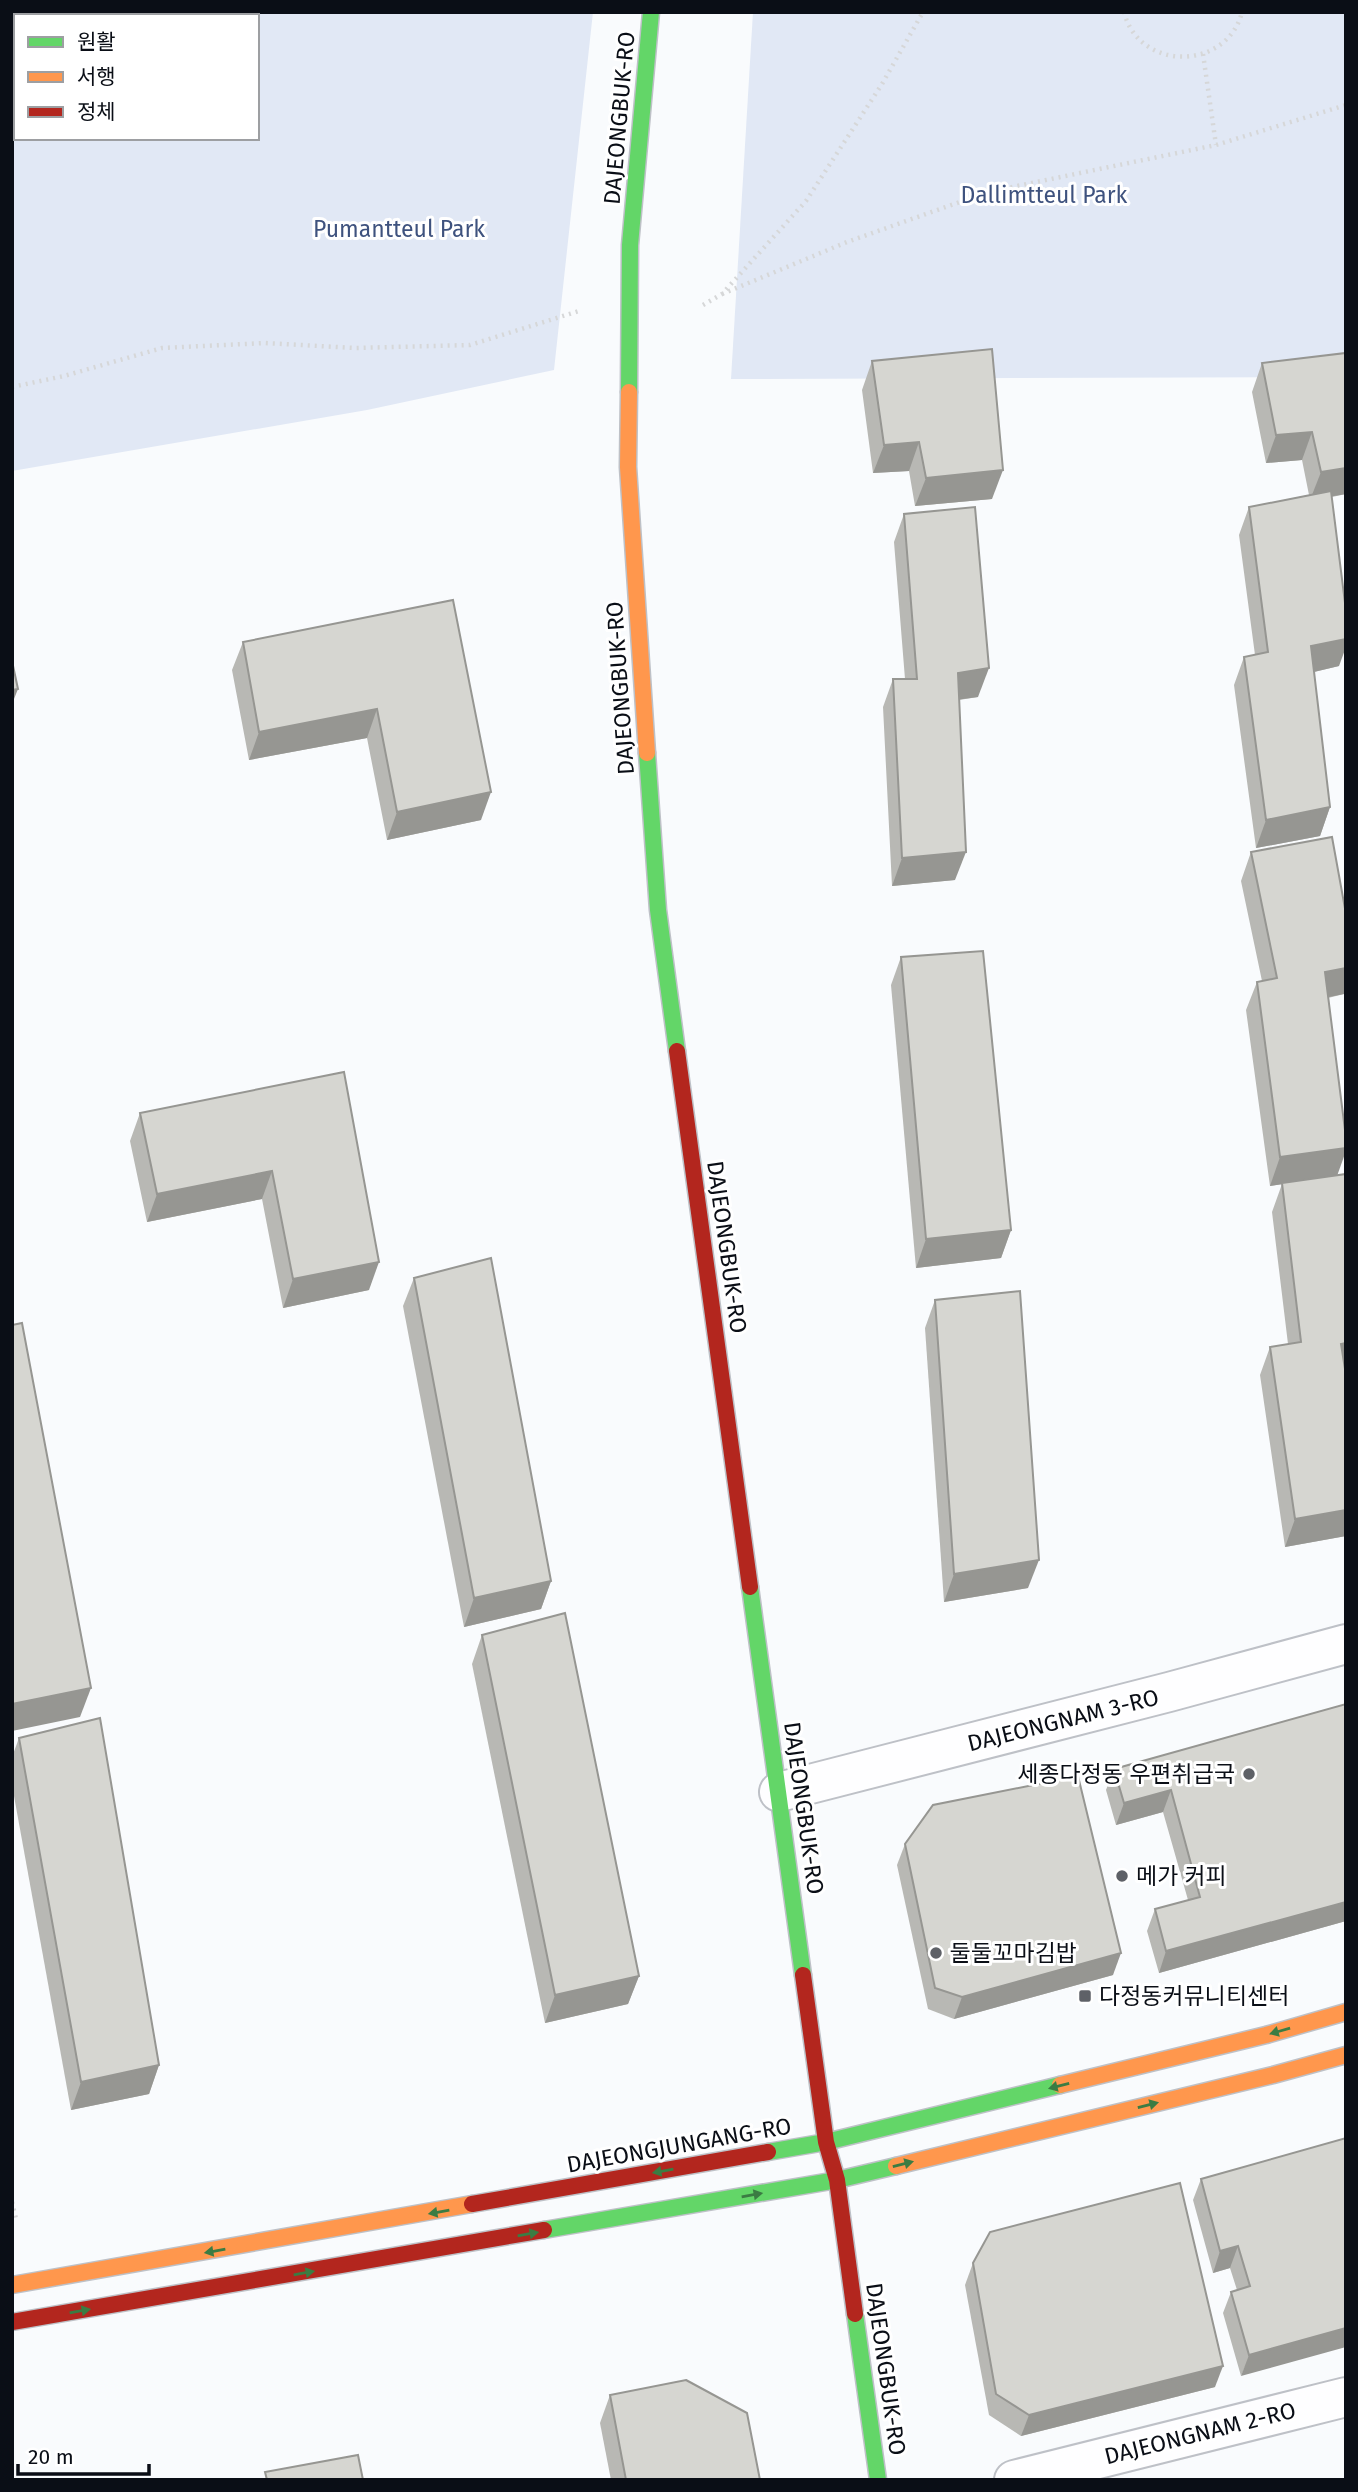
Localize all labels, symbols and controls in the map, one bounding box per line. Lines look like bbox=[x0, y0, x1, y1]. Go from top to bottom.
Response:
legend bbox=[14, 14, 259, 140]
text: 원활 bbox=[77, 29, 116, 55]
street label: DAJEONGBUK-RO bbox=[597, 30, 641, 206]
text: 서행 bbox=[77, 64, 116, 90]
text: 정체 bbox=[77, 99, 116, 125]
park label: Dallimtteul Park bbox=[961, 181, 1128, 209]
park label: Pumantteul Park bbox=[313, 215, 485, 243]
street label: DAJEONGBUK-RO bbox=[600, 600, 640, 776]
street label: DAJEONGBUK-RO bbox=[701, 1159, 753, 1335]
street label: DAJEONGNAM 3-RO bbox=[964, 1683, 1162, 1757]
street label: DAJEONGBUK-RO bbox=[778, 1720, 830, 1896]
place label: 세종다정동 우편취급국 bbox=[1017, 1760, 1235, 1788]
marker: 세종다정동 우편취급국 bbox=[1241, 1766, 1257, 1782]
place label: 메가 커피 bbox=[1136, 1862, 1227, 1890]
marker: 메가 커피 bbox=[1114, 1868, 1130, 1884]
place label: 둘둘꼬마김밥 bbox=[950, 1939, 1077, 1967]
marker: 둘둘꼬마김밥 bbox=[928, 1945, 944, 1961]
place label: 다정동커뮤니티센터 bbox=[1099, 1982, 1289, 2010]
marker: 다정동커뮤니티센터 bbox=[1077, 1988, 1093, 2004]
one-way arrow bbox=[1269, 2027, 1290, 2037]
one-way arrow bbox=[1048, 2080, 1070, 2091]
one-way arrow bbox=[1137, 2099, 1159, 2110]
street label: DAJEONGJUNGANG-RO bbox=[564, 2111, 794, 2179]
one-way arrow bbox=[892, 2158, 914, 2169]
one-way arrow bbox=[652, 2166, 674, 2177]
one-way arrow bbox=[741, 2189, 763, 2200]
one-way arrow bbox=[428, 2206, 450, 2217]
one-way arrow bbox=[517, 2228, 539, 2239]
one-way arrow bbox=[203, 2245, 225, 2256]
one-way arrow bbox=[293, 2267, 315, 2278]
street label: DAJEONGBUK-RO bbox=[860, 2281, 912, 2457]
one-way arrow bbox=[69, 2305, 91, 2316]
street label: DAJEONGNAM 2-RO bbox=[1101, 2396, 1299, 2470]
scale bar bbox=[18, 2432, 149, 2476]
text: 20 m bbox=[28, 2444, 74, 2470]

